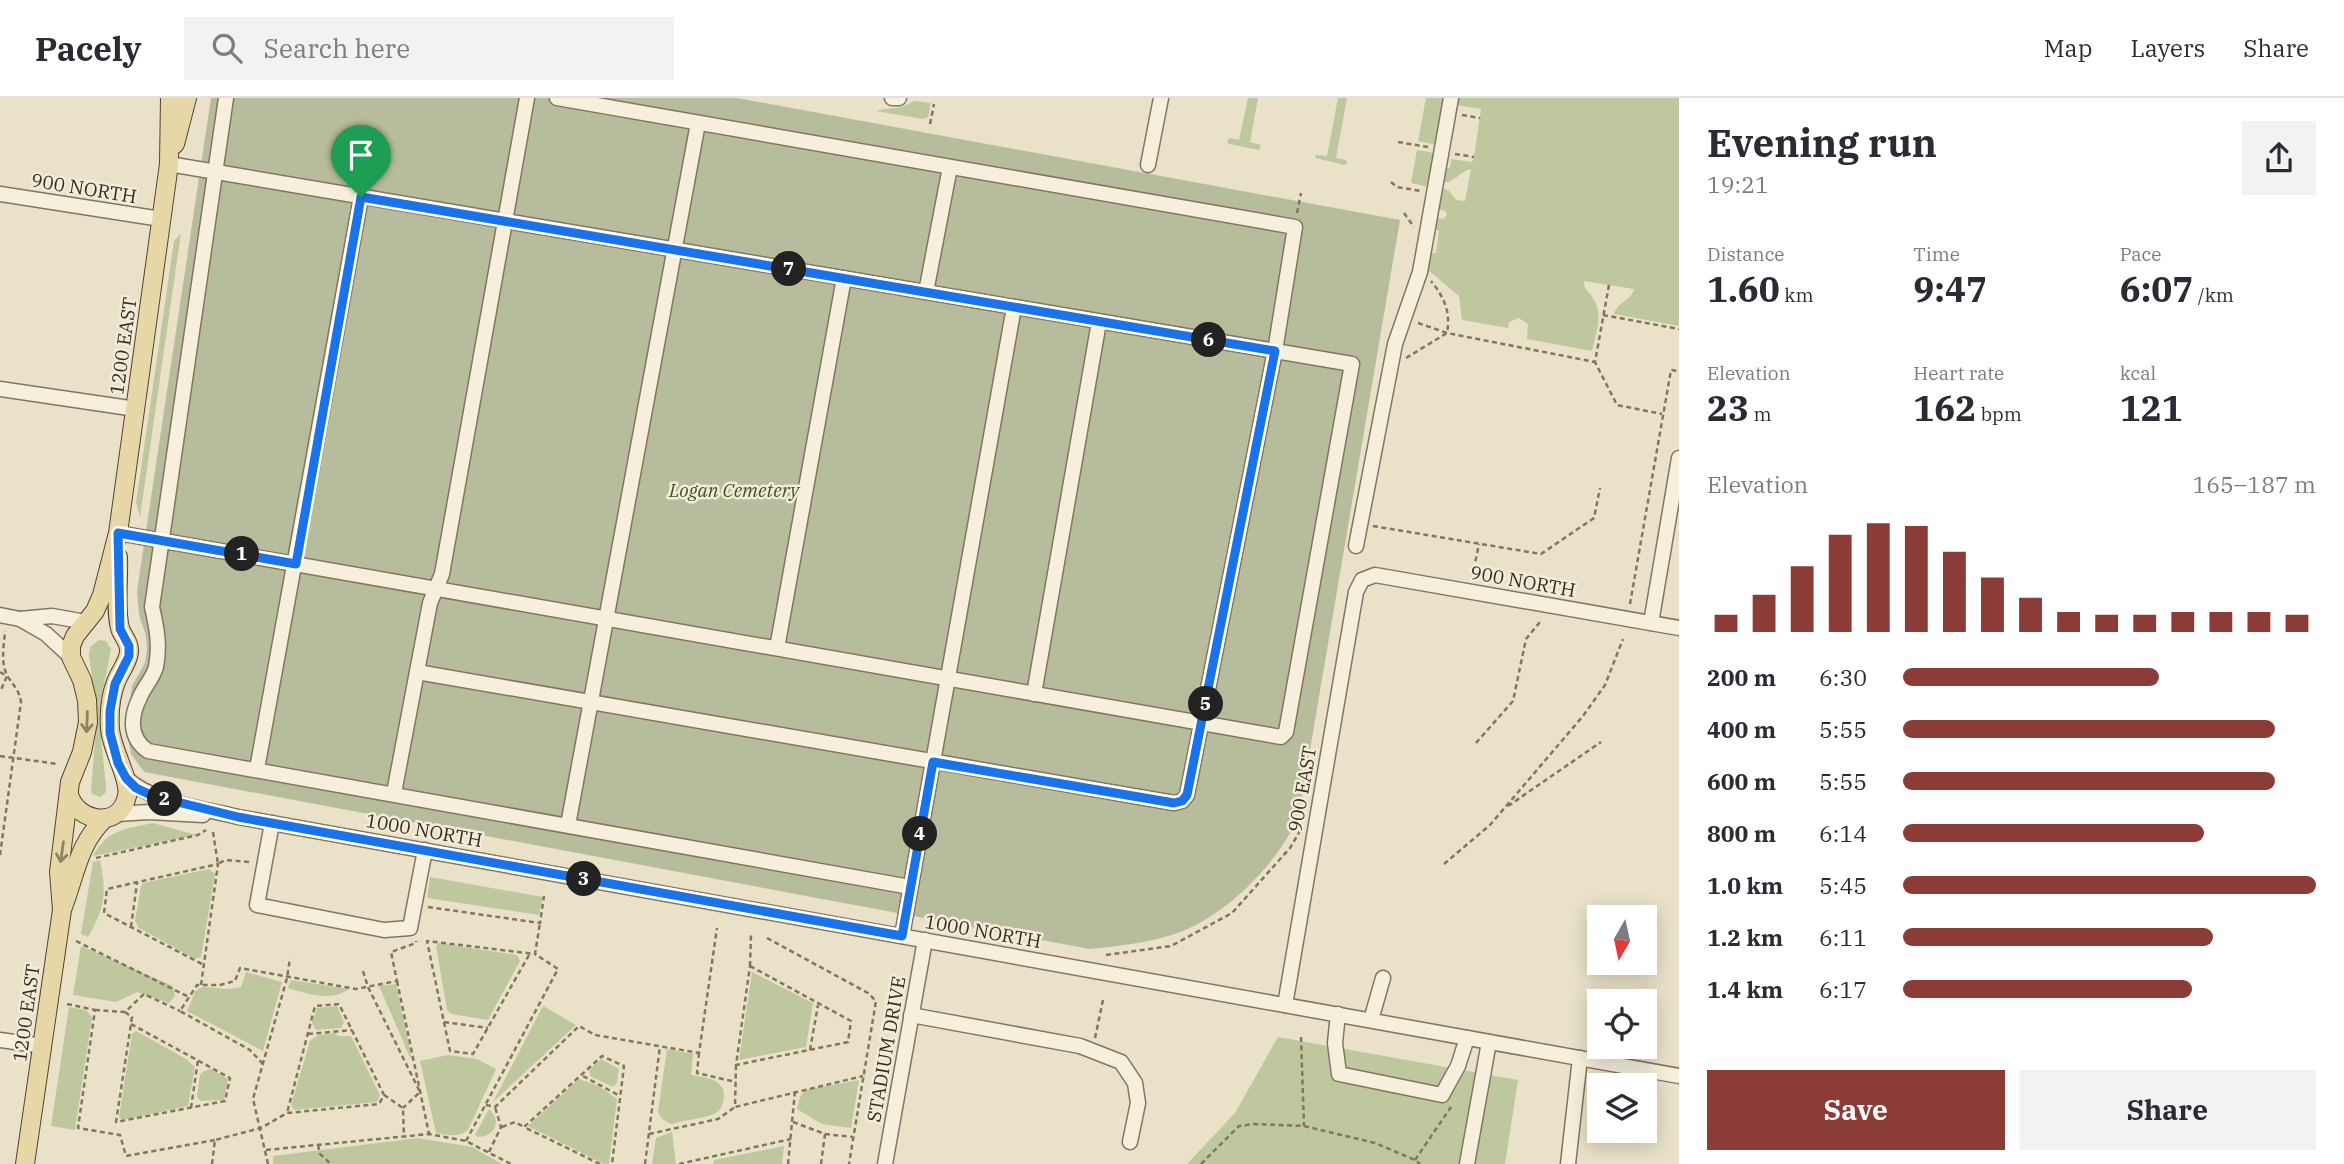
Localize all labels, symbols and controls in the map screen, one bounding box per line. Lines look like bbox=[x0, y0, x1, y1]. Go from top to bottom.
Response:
search box bbox=[184, 17, 674, 80]
text: Pacely bbox=[35, 27, 142, 70]
icon: search bbox=[208, 29, 246, 67]
text: Search here bbox=[264, 31, 410, 65]
text: Map bbox=[2044, 32, 2092, 64]
text: Layers bbox=[2130, 32, 2205, 64]
text: Share bbox=[2243, 32, 2309, 64]
text: Evening run bbox=[1707, 118, 1937, 167]
button: share bbox=[2242, 121, 2316, 195]
pin bbox=[331, 125, 391, 197]
icon: arrive bbox=[342, 136, 380, 174]
street label: 900 NORTH bbox=[29, 168, 139, 208]
text: 19:21 bbox=[1707, 169, 1769, 199]
text: Distance bbox=[1707, 242, 1785, 266]
text: Time bbox=[1913, 242, 1960, 266]
text: Pace bbox=[2120, 242, 2161, 266]
pin: 7 bbox=[772, 252, 806, 286]
text: 7 bbox=[783, 256, 794, 280]
text: 1.60 bbox=[1707, 266, 1780, 312]
text: 9:47 bbox=[1913, 266, 1987, 312]
text: 6:07 bbox=[2120, 266, 2193, 312]
text: km bbox=[1780, 283, 1814, 307]
text: /km bbox=[2193, 283, 2234, 307]
street label: 1200 EAST bbox=[104, 296, 142, 396]
pin: 6 bbox=[1192, 322, 1226, 358]
text: 6 bbox=[1203, 327, 1214, 351]
text: Elevation bbox=[1707, 361, 1791, 385]
text: Heart rate bbox=[1913, 361, 2004, 385]
text: kcal bbox=[2120, 361, 2156, 385]
text: 23 bbox=[1707, 385, 1749, 431]
text: 162 bbox=[1913, 385, 1976, 431]
text: 121 bbox=[2120, 385, 2183, 431]
text: m bbox=[1749, 402, 1772, 426]
text: bpm bbox=[1976, 402, 2022, 426]
text: Elevation bbox=[1707, 469, 1808, 499]
text: 165–187 m bbox=[2192, 469, 2316, 499]
park label: Logan Cemetery bbox=[668, 478, 800, 502]
pin: 1 bbox=[224, 536, 260, 572]
text: 1 bbox=[236, 541, 247, 565]
street label: 900 NORTH bbox=[1468, 560, 1578, 602]
text: 200 m bbox=[1707, 662, 1776, 692]
text: 6:30 bbox=[1819, 662, 1867, 692]
pin: 5 bbox=[1188, 686, 1224, 722]
text: 5 bbox=[1200, 691, 1211, 715]
one-way arrow bbox=[81, 711, 94, 734]
text: 400 m bbox=[1707, 714, 1776, 744]
text: 5:55 bbox=[1819, 714, 1867, 744]
street label: 900 EAST bbox=[1283, 744, 1321, 834]
text: 600 m bbox=[1707, 766, 1776, 796]
text: 5:55 bbox=[1819, 766, 1867, 796]
pin: 2 bbox=[148, 782, 182, 816]
text: 2 bbox=[159, 786, 170, 810]
street label: 1000 NORTH bbox=[364, 808, 484, 852]
pin: 4 bbox=[902, 816, 937, 852]
text: 800 m bbox=[1707, 818, 1776, 848]
text: 6:14 bbox=[1819, 818, 1867, 848]
text: 4 bbox=[914, 821, 925, 845]
one-way arrow bbox=[55, 841, 68, 863]
pin: 3 bbox=[566, 862, 602, 896]
text: 3 bbox=[578, 866, 589, 890]
text: 1.0 km bbox=[1707, 870, 1783, 900]
text: 5:45 bbox=[1819, 870, 1867, 900]
north arrow bbox=[1587, 905, 1657, 975]
map controls bbox=[1587, 905, 1657, 1143]
street label: 1000 NORTH bbox=[923, 909, 1043, 953]
text: 1.2 km bbox=[1707, 922, 1783, 952]
text: 6:11 bbox=[1819, 922, 1867, 952]
street label: 1200 EAST bbox=[7, 963, 45, 1063]
street label: STADIUM DRIVE bbox=[861, 974, 911, 1124]
text: 1.4 km bbox=[1707, 974, 1783, 1004]
text: 6:17 bbox=[1819, 974, 1867, 1004]
button: locate bbox=[1587, 989, 1657, 1059]
button: Save bbox=[1707, 1070, 2005, 1150]
button: Share bbox=[2019, 1070, 2316, 1150]
button: layers bbox=[1587, 1073, 1657, 1143]

